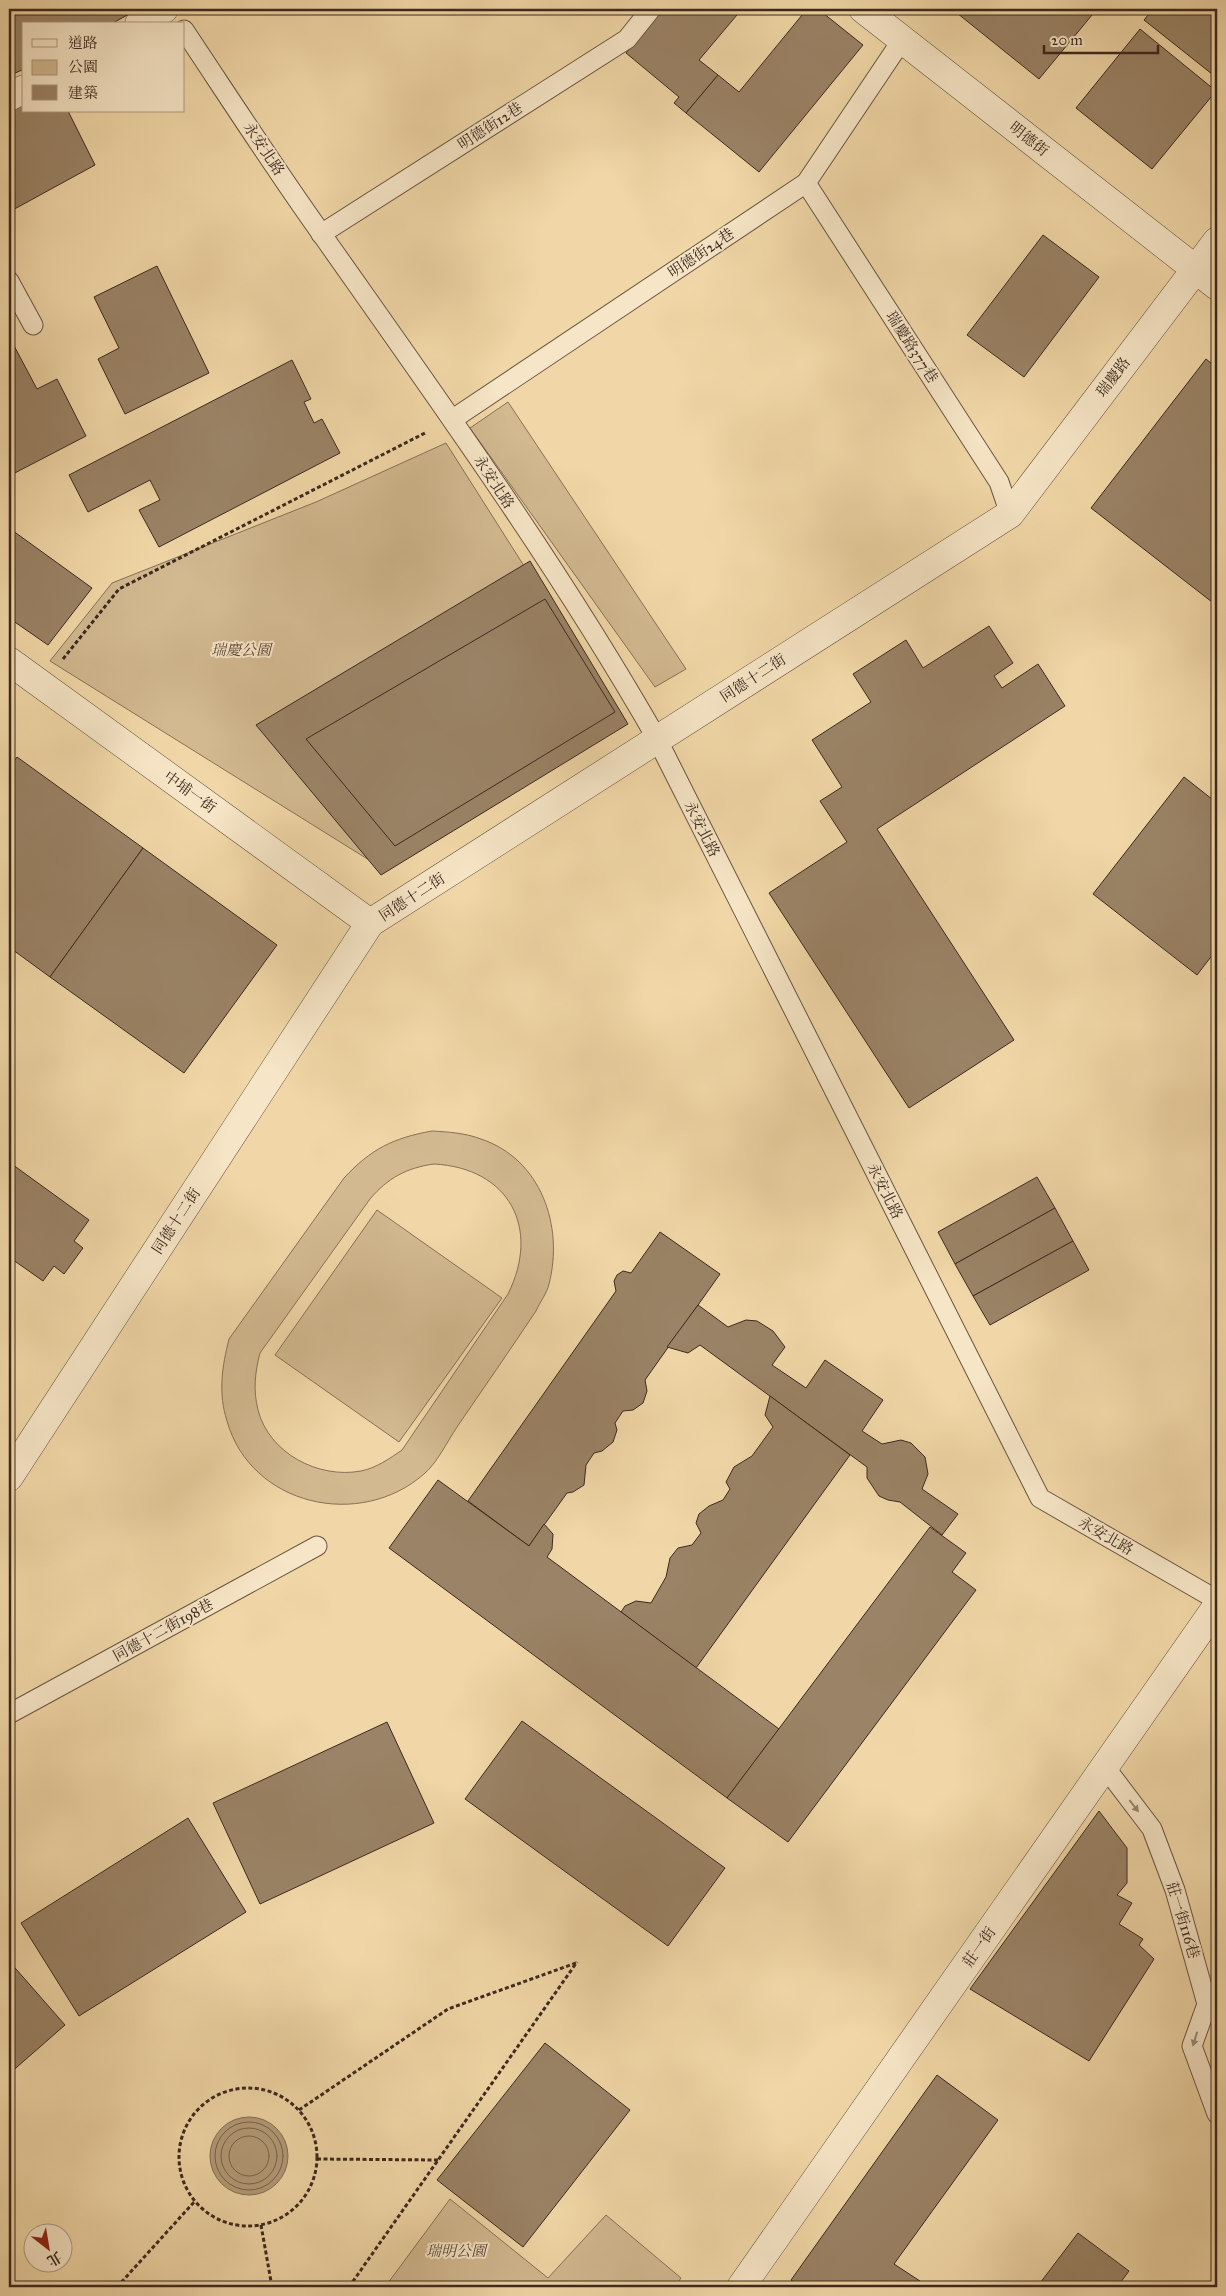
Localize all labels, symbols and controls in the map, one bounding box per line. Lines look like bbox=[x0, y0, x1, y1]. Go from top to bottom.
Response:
legend bbox=[22, 22, 185, 112]
scale bar bbox=[1044, 22, 1157, 54]
text: 20 m bbox=[1051, 31, 1083, 49]
text: 道路 bbox=[68, 34, 98, 52]
text: 公園 bbox=[68, 58, 98, 76]
text: 建築 bbox=[68, 84, 98, 102]
street label: 明德街12巷 bbox=[454, 98, 526, 154]
street label: 明德街 bbox=[1006, 118, 1052, 160]
street label: 永安北路 bbox=[240, 119, 288, 179]
street label: 明德街24巷 bbox=[665, 224, 737, 282]
street label: 瑞慶路377巷 bbox=[882, 308, 942, 386]
street label: 瑞慶路 bbox=[1092, 354, 1134, 400]
street label: 永安北路 bbox=[470, 452, 518, 512]
park label: 瑞慶公園 bbox=[211, 641, 273, 659]
street label: 同德十二街 bbox=[717, 650, 789, 706]
street label: 中埔一街 bbox=[160, 767, 220, 817]
street label: 永安北路 bbox=[680, 798, 724, 860]
street label: 同德十二街 bbox=[376, 869, 448, 925]
street label: 永安北路 bbox=[863, 1160, 907, 1222]
street label: 同德十二街 bbox=[148, 1185, 204, 1257]
street label: 永安北路 bbox=[1076, 1513, 1136, 1559]
street label: 同德十二街198巷 bbox=[110, 1595, 216, 1665]
one-way arrow bbox=[1129, 1799, 1140, 1812]
street label: 莊一街116巷 bbox=[1163, 1879, 1203, 1961]
street label: 莊一街 bbox=[959, 1923, 999, 1971]
one-way arrow bbox=[1190, 2032, 1198, 2047]
north arrow bbox=[22, 2224, 72, 2274]
park label: 瑞明公園 bbox=[426, 2242, 488, 2260]
text: 北 bbox=[44, 2248, 65, 2270]

